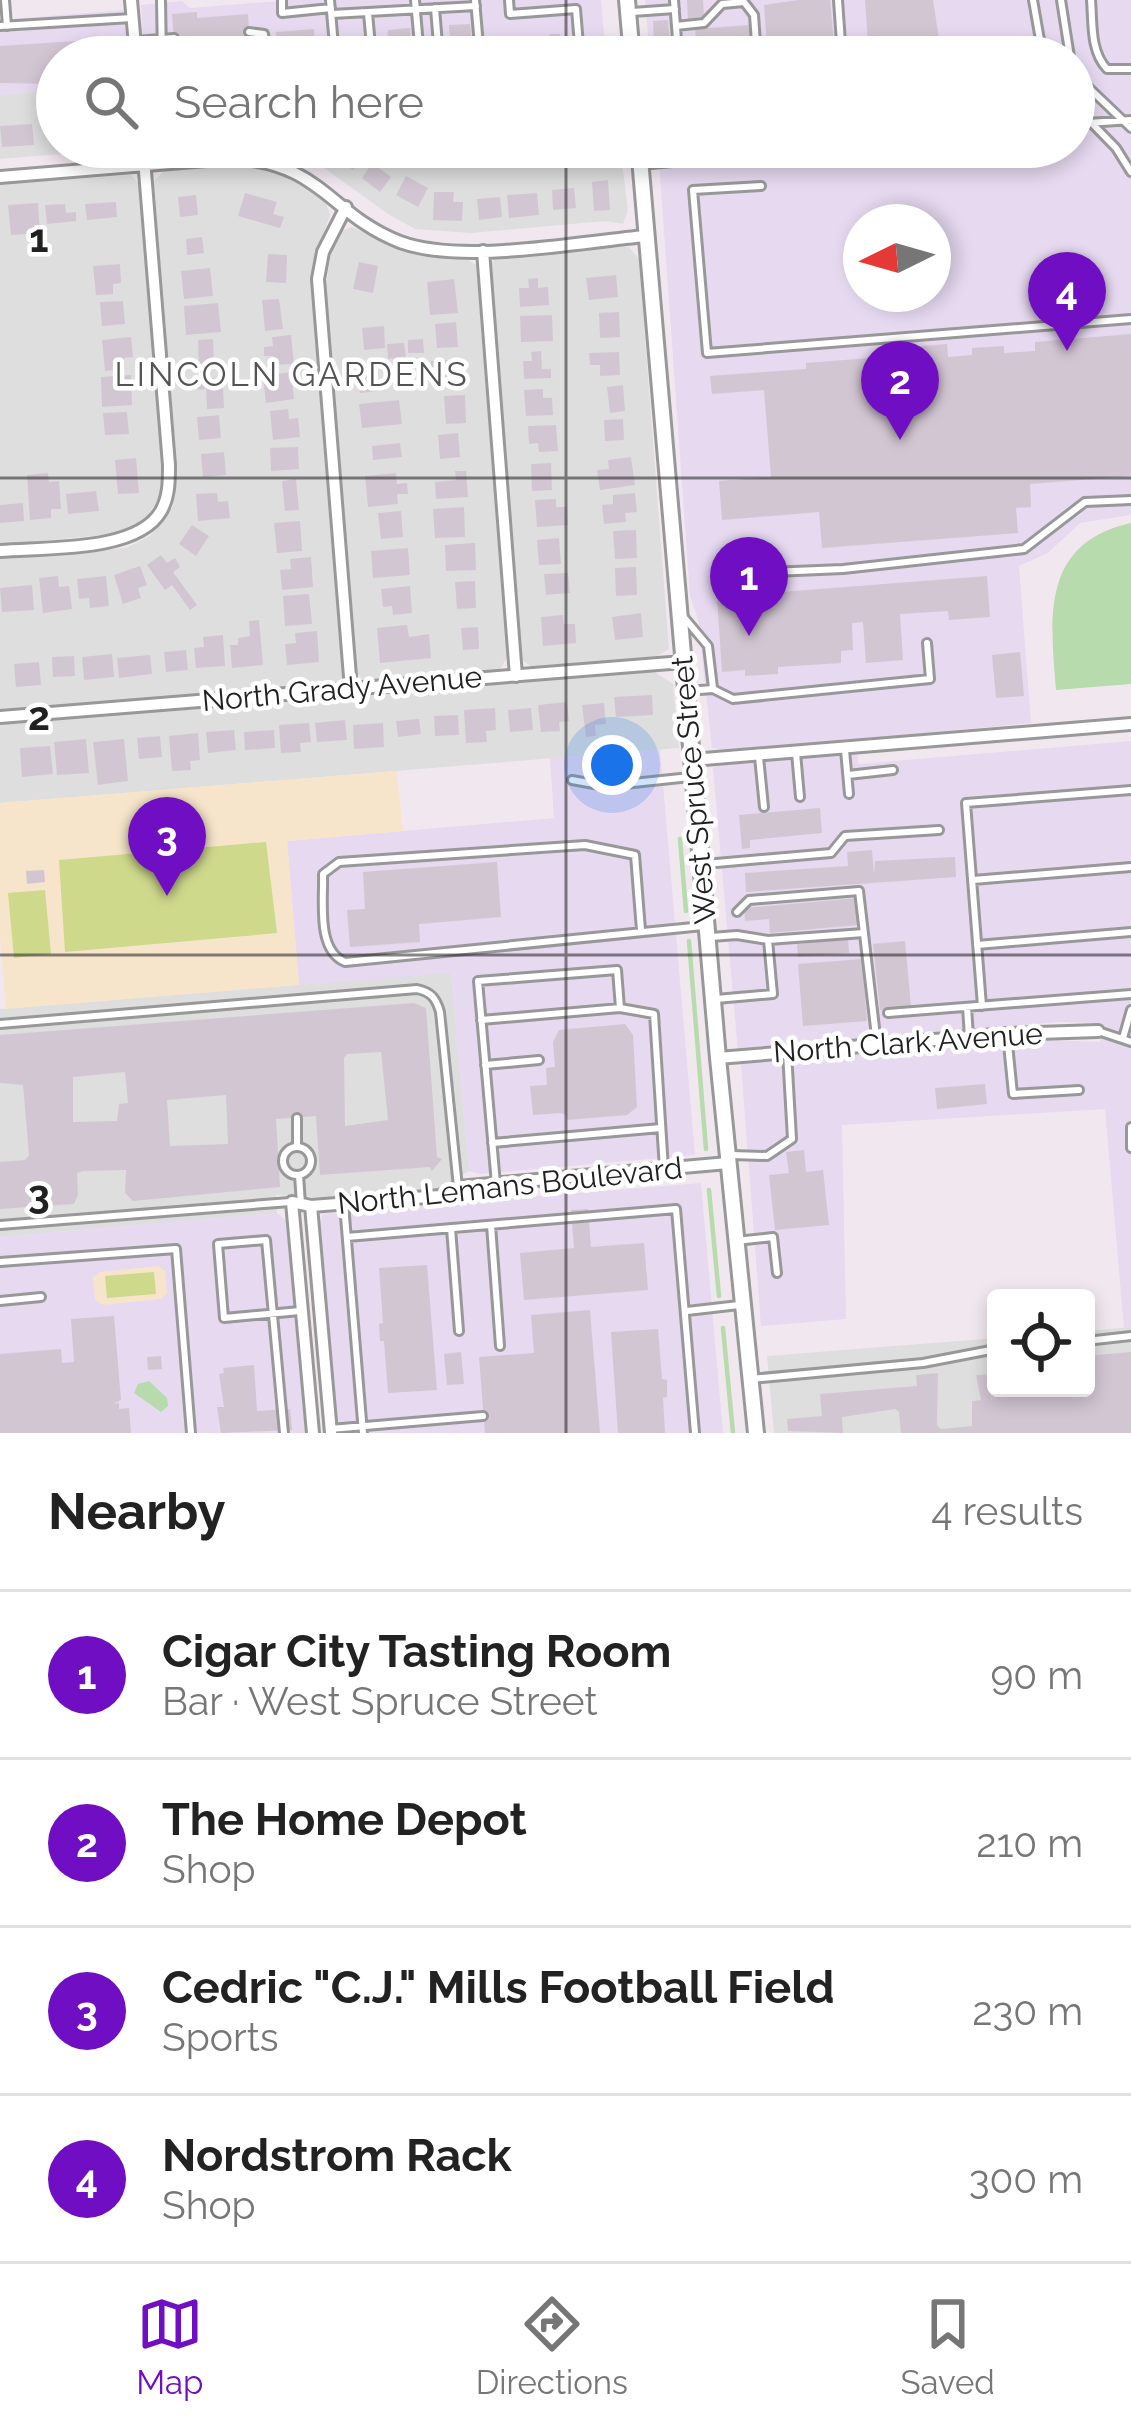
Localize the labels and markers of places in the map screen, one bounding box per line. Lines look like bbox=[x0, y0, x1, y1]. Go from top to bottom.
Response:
pin: 4 bbox=[1028, 252, 1106, 351]
pin: 2 bbox=[861, 341, 939, 440]
pin: 1 bbox=[710, 537, 788, 636]
pin: 3 bbox=[128, 797, 206, 896]

